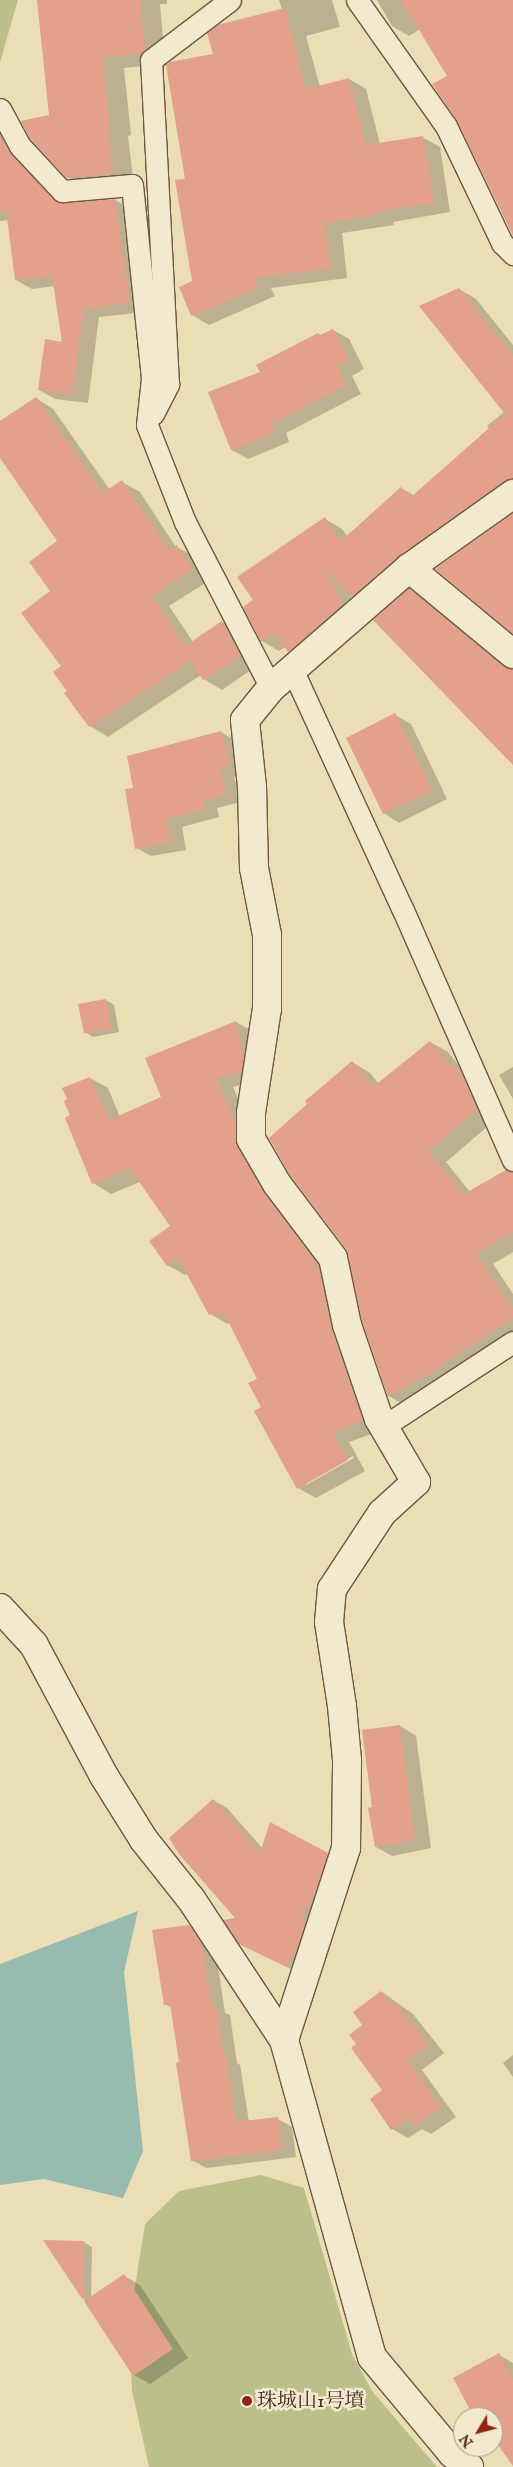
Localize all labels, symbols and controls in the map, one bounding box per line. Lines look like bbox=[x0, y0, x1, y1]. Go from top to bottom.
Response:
place label: 珠城山1号墳 bbox=[257, 2389, 364, 2413]
marker: 珠城山1号墳 bbox=[241, 2395, 253, 2407]
north arrow bbox=[453, 2407, 503, 2457]
text: N bbox=[456, 2430, 478, 2451]

